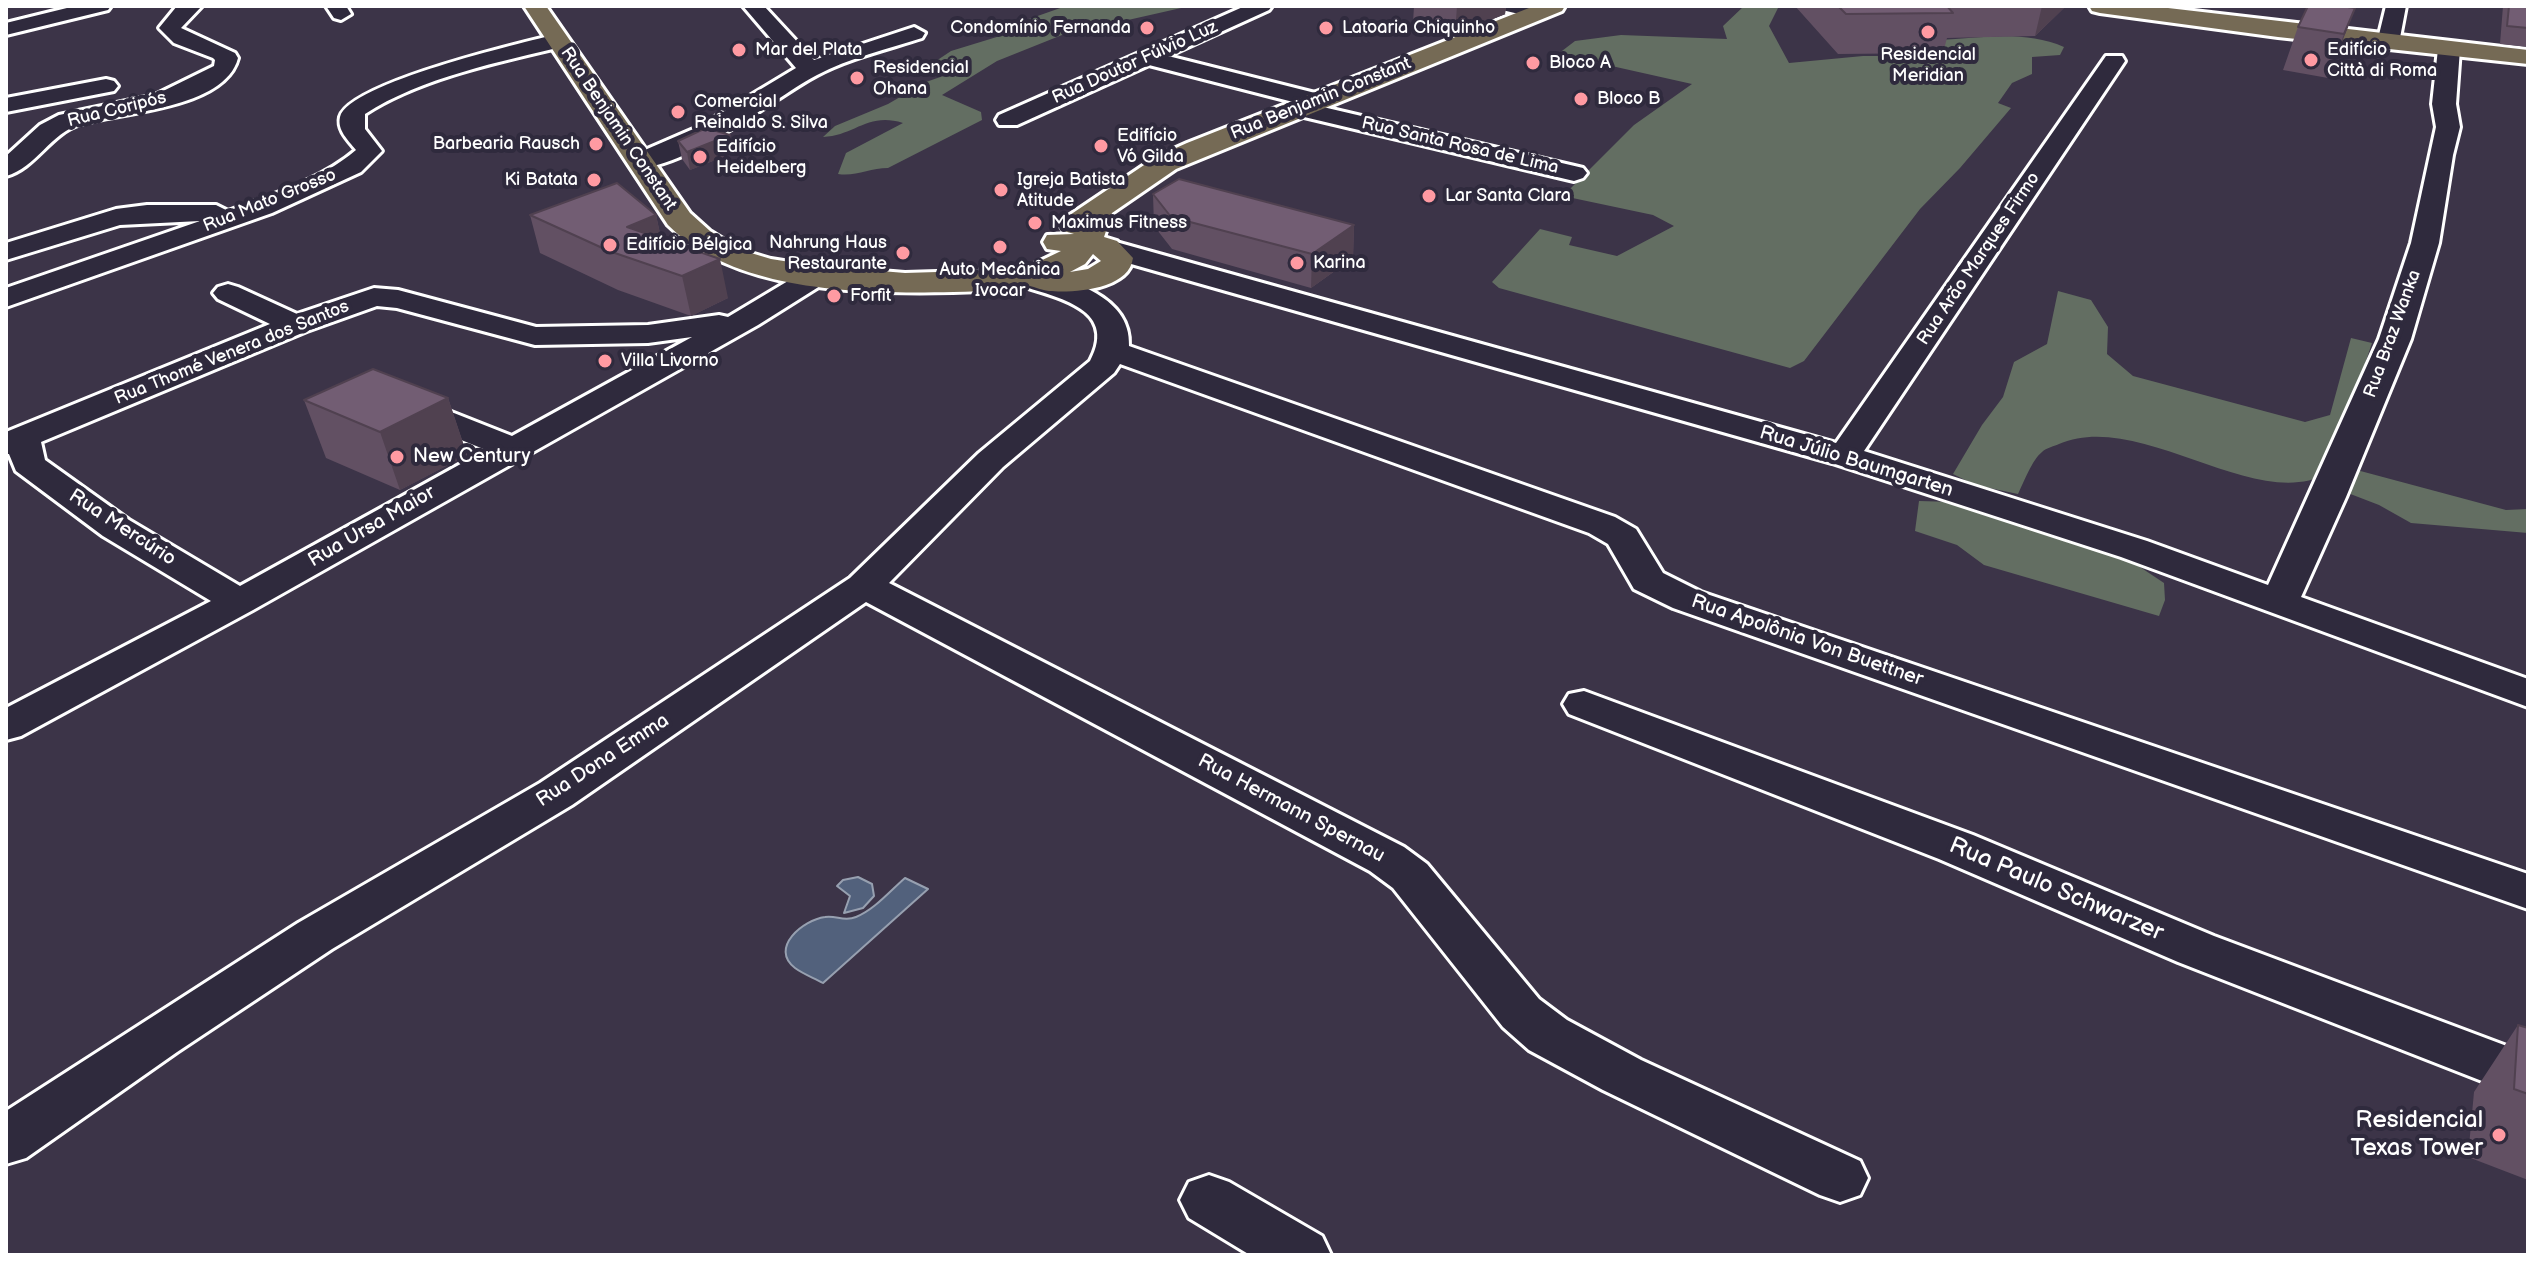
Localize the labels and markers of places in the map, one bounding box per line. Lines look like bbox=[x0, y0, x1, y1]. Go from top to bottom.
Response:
place label: Condomínio Fernanda bbox=[950, 17, 1131, 39]
place label: Latoaria Chiquinho bbox=[1342, 17, 1495, 39]
marker: Condomínio Fernanda bbox=[1138, 19, 1156, 37]
marker: Latoaria Chiquinho bbox=[1317, 19, 1335, 37]
marker: Residencial Meridian bbox=[1919, 23, 1937, 41]
place label: Mar del Plata bbox=[755, 39, 863, 61]
place label: Edifício Città di Roma bbox=[2327, 39, 2437, 82]
marker: Mar del Plata bbox=[730, 41, 748, 59]
place label: Residencial Meridian bbox=[1880, 44, 1976, 86]
marker: Edifício Città di Roma bbox=[2302, 51, 2320, 69]
place label: Bloco A bbox=[1549, 52, 1611, 74]
marker: Bloco A bbox=[1524, 54, 1542, 72]
place label: Residencial Ohana bbox=[873, 57, 969, 100]
marker: Residencial Ohana bbox=[848, 69, 866, 87]
place label: Bloco B bbox=[1597, 88, 1660, 110]
marker: Bloco B bbox=[1572, 90, 1590, 108]
place label: Comercial Reinaldo S. Silva bbox=[694, 91, 828, 134]
marker: Comercial Reinaldo S. Silva bbox=[669, 103, 687, 121]
place label: Edifício Vó Gilda bbox=[1117, 125, 1184, 168]
place label: Barbearia Rausch bbox=[433, 133, 580, 155]
marker: Barbearia Rausch bbox=[587, 135, 605, 153]
place label: Edifício Heidelberg bbox=[716, 136, 806, 178]
marker: Edifício Vó Gilda bbox=[1092, 137, 1110, 155]
marker: Edifício Heidelberg bbox=[691, 148, 709, 166]
place label: Ki Batata bbox=[504, 169, 578, 191]
place label: Igreja Batista Atitude bbox=[1017, 169, 1125, 212]
marker: Ki Batata bbox=[585, 171, 603, 189]
marker: Igreja Batista Atitude bbox=[992, 181, 1010, 199]
place label: Lar Santa Clara bbox=[1445, 185, 1571, 207]
marker: Lar Santa Clara bbox=[1420, 187, 1438, 205]
place label: Maximus Fitness bbox=[1051, 212, 1187, 234]
marker: Maximus Fitness bbox=[1026, 214, 1044, 232]
place label: Nahrung Haus Restaurante bbox=[769, 232, 887, 274]
place label: Edifício Bélgica bbox=[626, 234, 753, 256]
marker: Edifício Bélgica bbox=[601, 236, 619, 254]
marker: Auto Mecânica Ivocar bbox=[991, 238, 1009, 256]
marker: Nahrung Haus Restaurante bbox=[894, 244, 912, 262]
place label: Karina bbox=[1313, 252, 1366, 274]
marker: Karina bbox=[1288, 254, 1306, 272]
place label: Auto Mecânica Ivocar bbox=[939, 259, 1061, 302]
place label: Forfit bbox=[850, 285, 891, 307]
marker: Forfit bbox=[825, 287, 843, 305]
place label: Villa Livorno bbox=[621, 350, 719, 372]
marker: Villa Livorno bbox=[596, 352, 614, 370]
place label: New Century bbox=[413, 445, 531, 469]
marker: New Century bbox=[388, 448, 406, 466]
place label: Residencial Texas Tower bbox=[2351, 1107, 2483, 1163]
marker: Residencial Texas Tower bbox=[2490, 1126, 2508, 1144]

